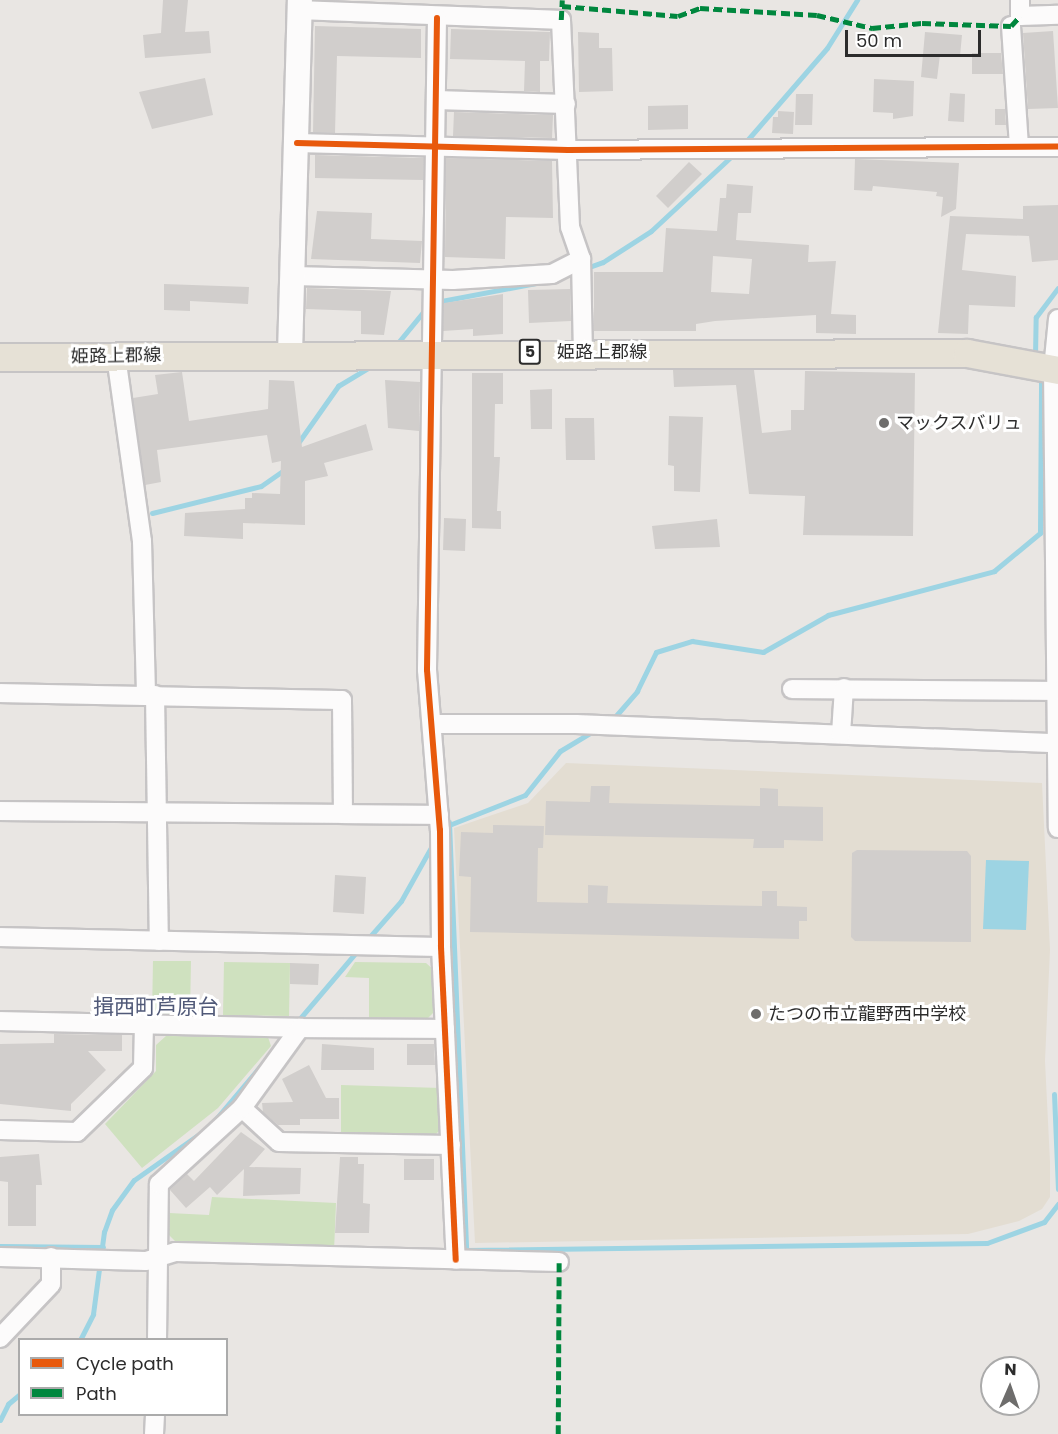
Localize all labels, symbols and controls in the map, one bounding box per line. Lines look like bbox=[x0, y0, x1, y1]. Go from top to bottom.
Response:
scale bar bbox=[848, 18, 984, 56]
text: 50 m bbox=[856, 28, 902, 53]
road number: 5 bbox=[518, 339, 542, 365]
street label: 姫路上郡線 bbox=[557, 341, 647, 363]
street label: 姫路上郡線 bbox=[71, 344, 161, 368]
place label: マックスバリュ bbox=[896, 412, 1022, 434]
marker: マックスバリュ bbox=[877, 416, 891, 430]
district label: 揖西町芦原台 bbox=[93, 994, 219, 1020]
place label: たつの市立龍野西中学校 bbox=[768, 1003, 966, 1025]
marker: たつの市立龍野西中学校 bbox=[749, 1007, 763, 1021]
legend bbox=[18, 1338, 228, 1416]
text: Cycle path bbox=[76, 1351, 174, 1376]
north arrow bbox=[980, 1356, 1040, 1416]
text: N bbox=[1004, 1358, 1017, 1381]
text: Path bbox=[76, 1381, 117, 1406]

